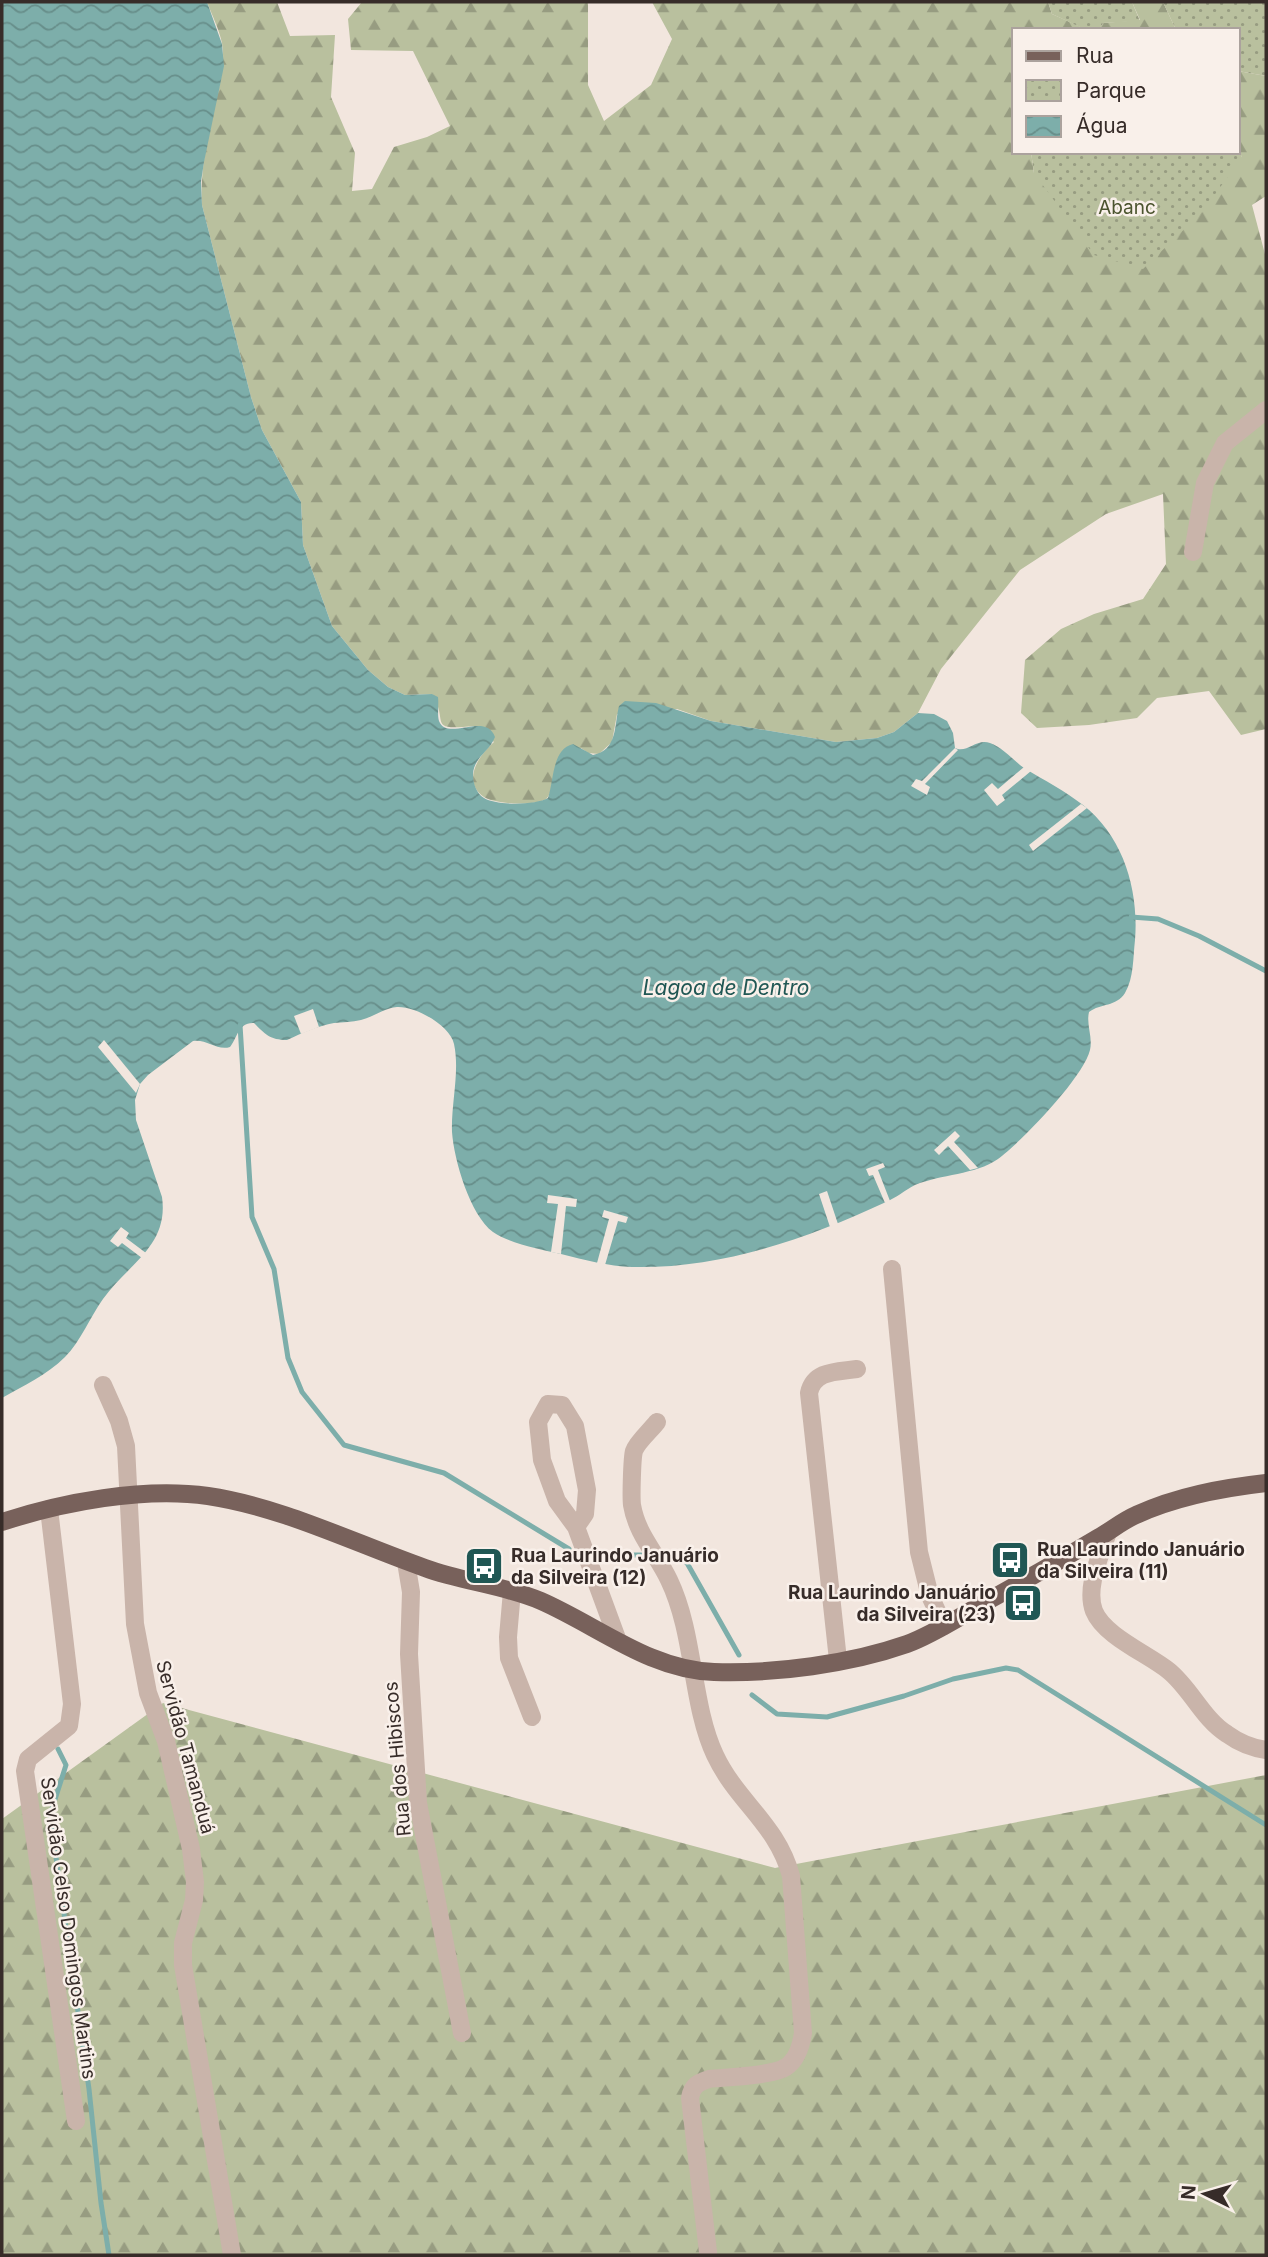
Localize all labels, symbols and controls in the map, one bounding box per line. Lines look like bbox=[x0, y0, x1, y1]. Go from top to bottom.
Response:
legend bbox=[1012, 28, 1240, 154]
text: Rua bbox=[1076, 43, 1114, 68]
text: Parque bbox=[1076, 78, 1146, 103]
text: Água bbox=[1076, 112, 1128, 138]
park label: Abanc bbox=[1098, 196, 1156, 219]
water label: Lagoa de Dentro bbox=[643, 975, 809, 1000]
place label: Rua Laurindo Januário da Silveira (11) bbox=[1037, 1538, 1245, 1583]
bus stop icon: Rua Laurindo Januário da Silveira (11) bbox=[989, 1539, 1031, 1581]
place label: Rua Laurindo Januário da Silveira (12) bbox=[511, 1544, 719, 1589]
bus stop icon: Rua Laurindo Januário da Silveira (12) bbox=[463, 1545, 505, 1587]
place label: Rua Laurindo Januário da Silveira (23) bbox=[788, 1581, 996, 1626]
bus stop icon: Rua Laurindo Januário da Silveira (23) bbox=[1002, 1582, 1044, 1624]
street label: Servidão Tamanduá bbox=[151, 1658, 220, 1836]
street label: Rua dos Hibiscos bbox=[379, 1681, 416, 1837]
street label: Servidão Celso Domingos Martins bbox=[36, 1776, 101, 2081]
north arrow bbox=[1170, 2159, 1240, 2229]
text: N bbox=[1176, 2184, 1201, 2201]

